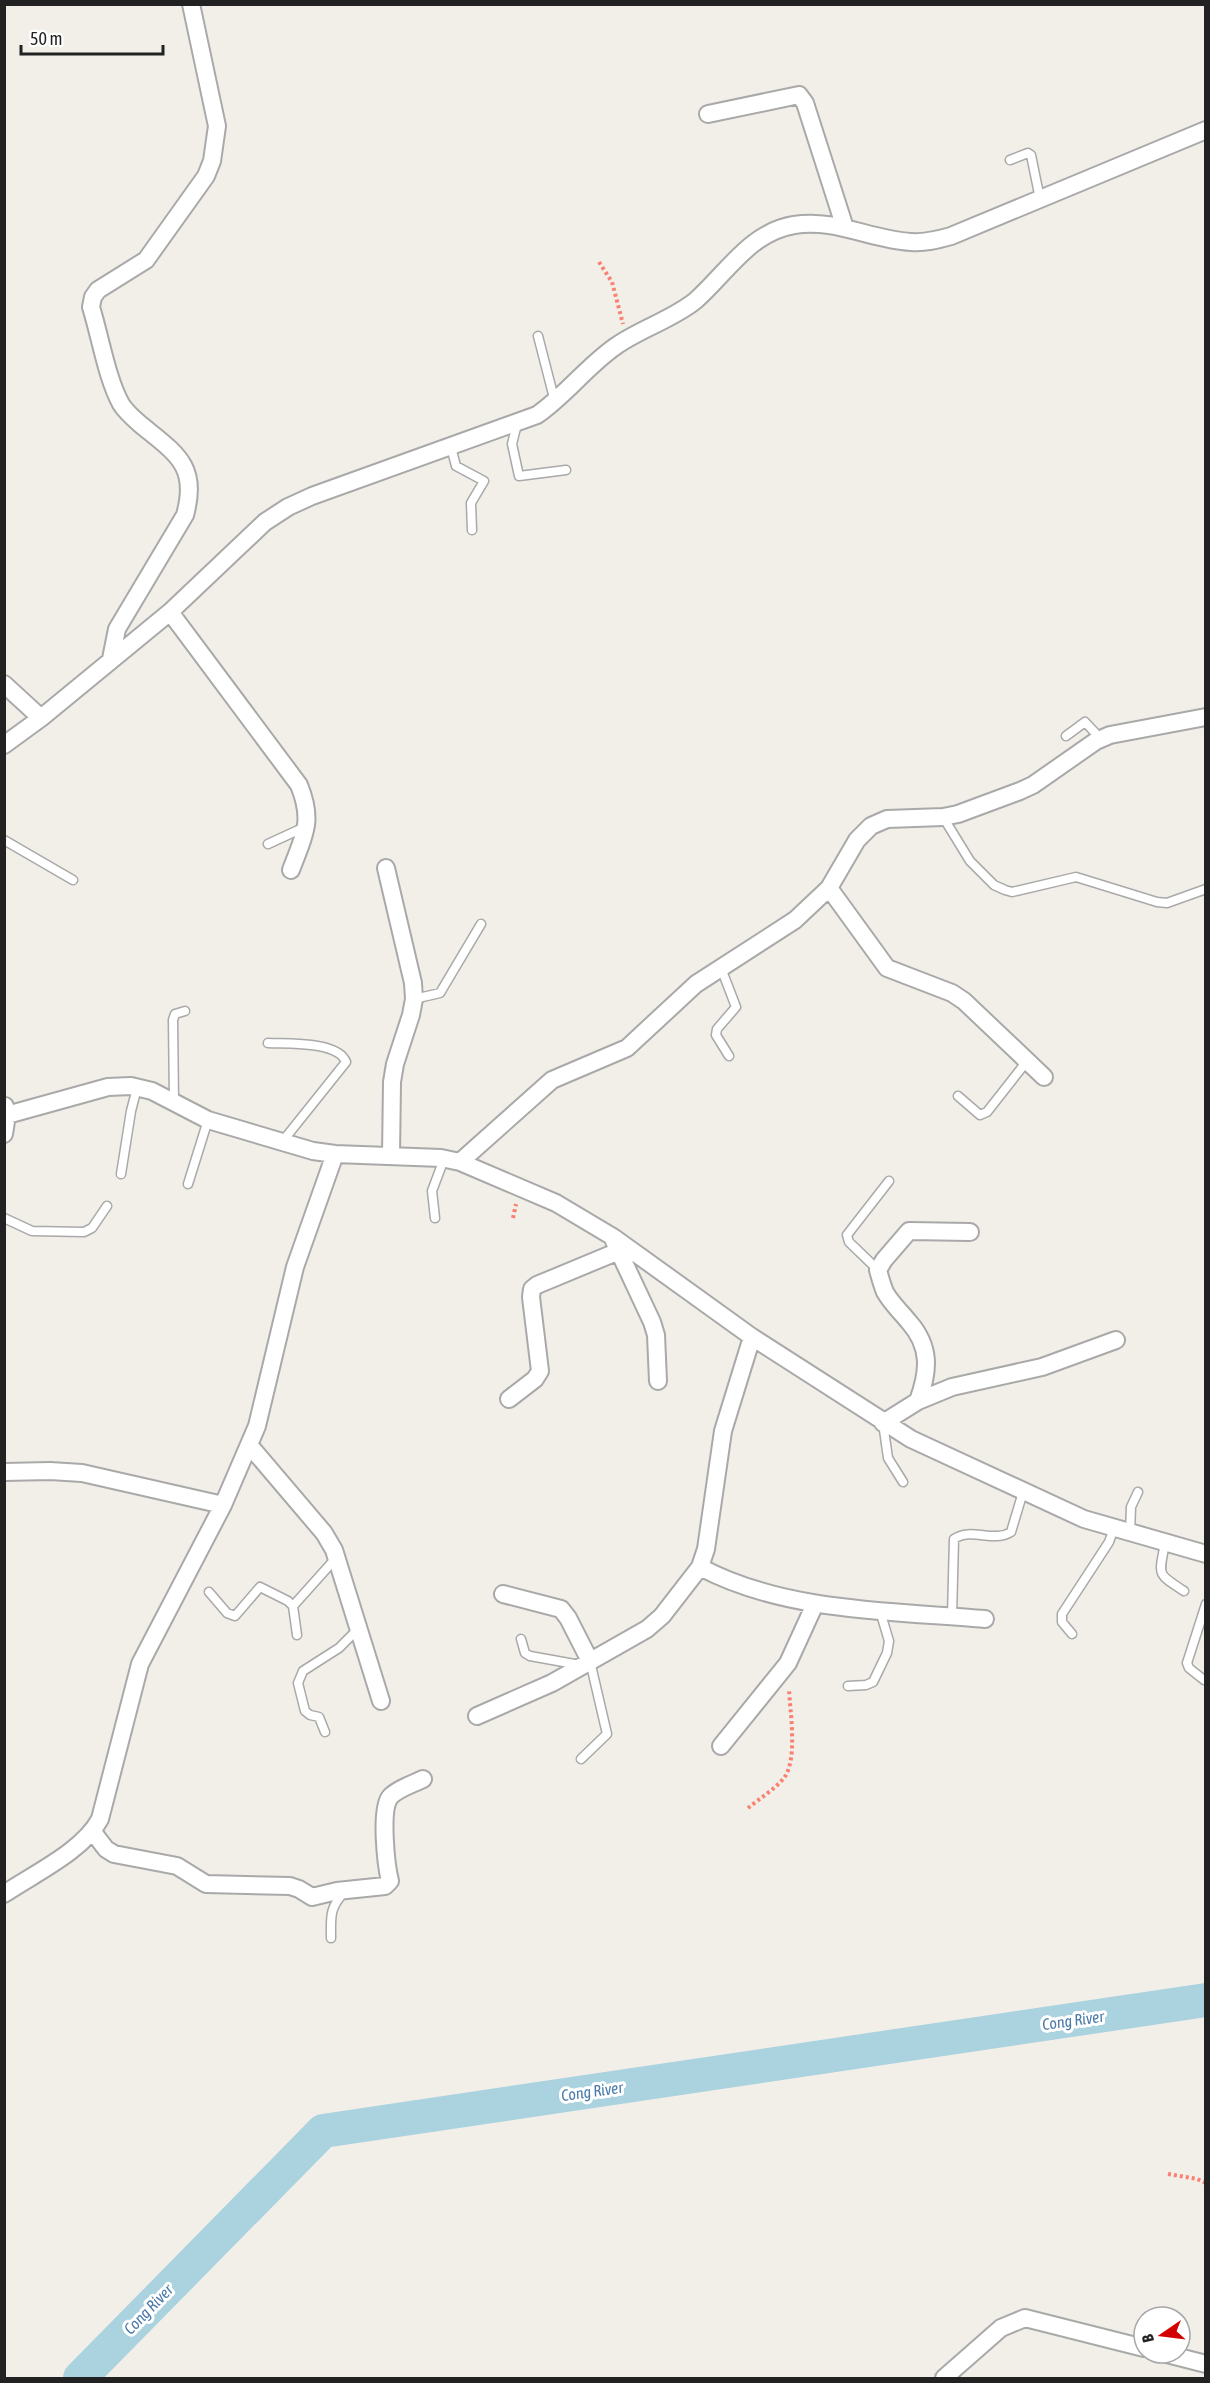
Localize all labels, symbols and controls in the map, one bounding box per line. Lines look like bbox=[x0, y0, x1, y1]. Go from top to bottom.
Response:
scale bar bbox=[21, 18, 164, 56]
text: 50 m bbox=[30, 28, 62, 49]
water label: Cong River bbox=[1041, 2007, 1107, 2034]
water label: Cong River bbox=[560, 2078, 626, 2105]
water label: Cong River bbox=[120, 2279, 178, 2338]
north arrow bbox=[1132, 2305, 1192, 2365]
text: B bbox=[1138, 2332, 1157, 2344]

